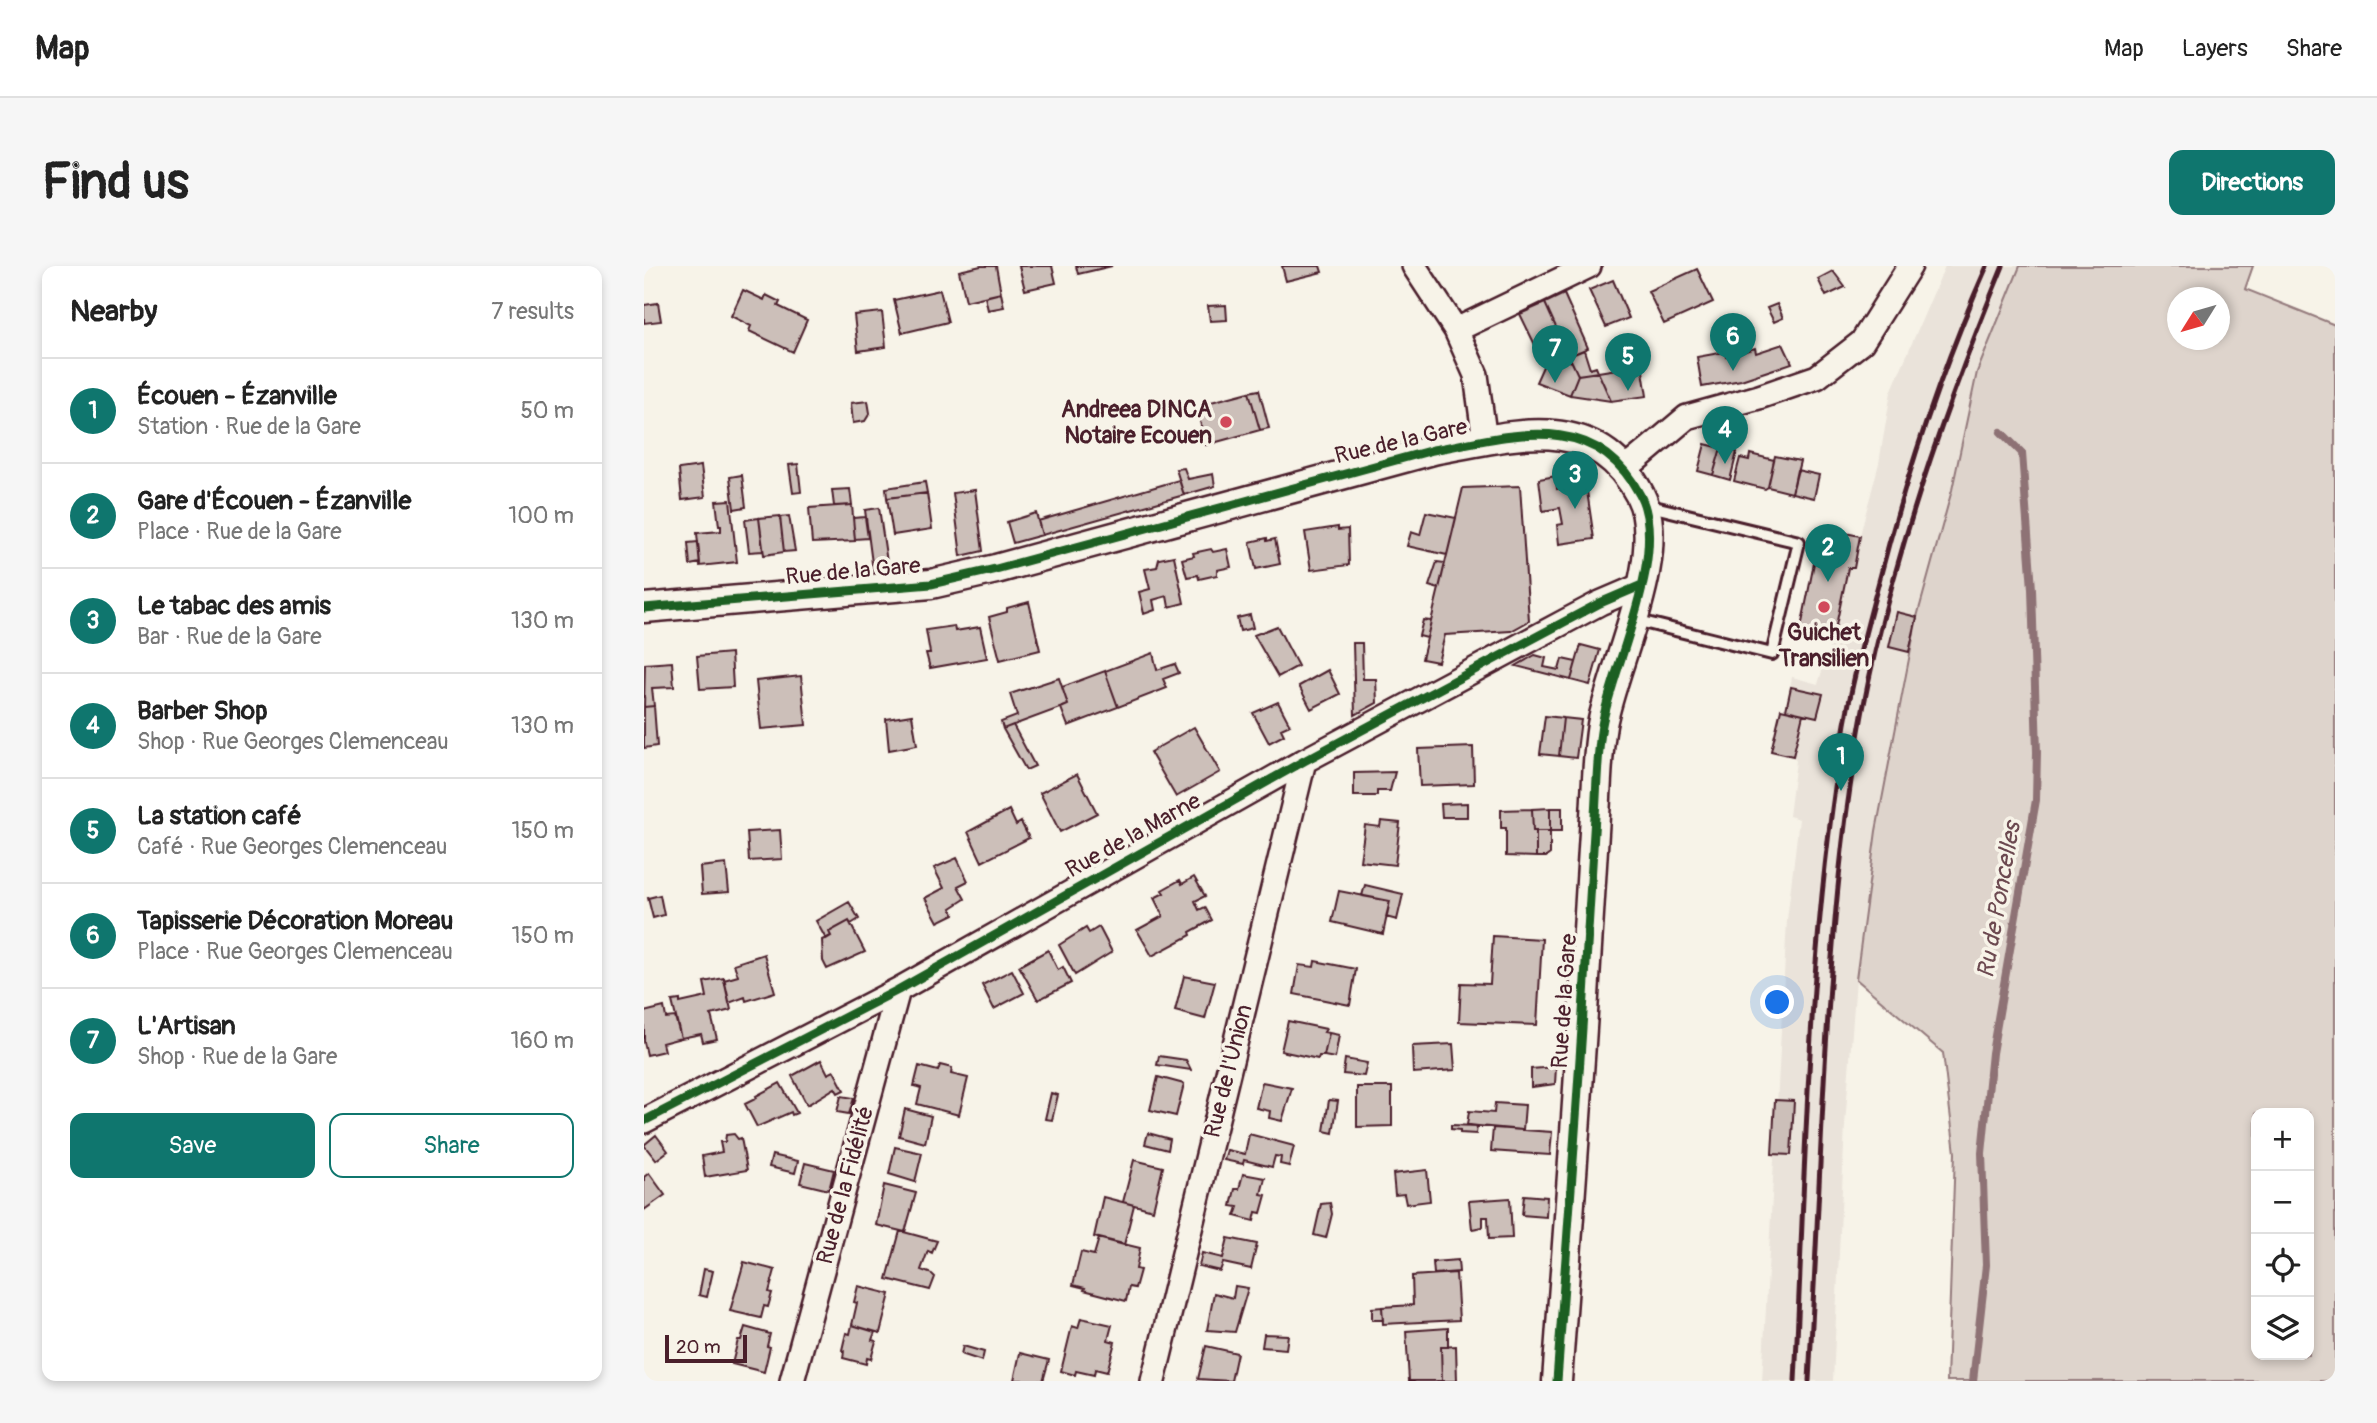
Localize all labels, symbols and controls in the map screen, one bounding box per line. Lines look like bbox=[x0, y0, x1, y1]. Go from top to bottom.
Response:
text: Map bbox=[35, 28, 90, 69]
text: Map bbox=[2104, 34, 2144, 63]
text: Layers bbox=[2182, 34, 2248, 63]
text: Share bbox=[2286, 34, 2342, 63]
button: Directions bbox=[2169, 150, 2335, 215]
text: Find us bbox=[42, 152, 189, 213]
north arrow bbox=[2167, 287, 2230, 350]
text: Nearby bbox=[70, 293, 157, 330]
text: 7 results bbox=[491, 297, 574, 326]
pin: 6 bbox=[1710, 313, 1756, 371]
pin: 7 bbox=[1532, 325, 1578, 383]
pin: 5 bbox=[1605, 333, 1651, 391]
text: Écouen - Ézanville bbox=[137, 380, 337, 412]
place label: Andreea DINCA Notaire Ecouen bbox=[1061, 395, 1212, 450]
text: 1 bbox=[89, 396, 98, 425]
text: 50 m bbox=[520, 396, 574, 425]
pin: 4 bbox=[1702, 406, 1748, 464]
text: Station · Rue de la Gare bbox=[137, 412, 361, 441]
street label: Rue de la Gare bbox=[1332, 412, 1471, 470]
marker: Andreea DINCA Notaire Ecouen bbox=[1218, 414, 1234, 430]
pin: 3 bbox=[1552, 451, 1598, 509]
text: Gare d'Écouen - Ézanville bbox=[137, 485, 411, 517]
text: 2 bbox=[87, 501, 99, 530]
text: 100 m bbox=[508, 501, 574, 530]
text: Place · Rue de la Gare bbox=[137, 517, 342, 546]
pin: 2 bbox=[1805, 524, 1851, 582]
street label: Rue de la Gare bbox=[784, 551, 922, 591]
text: Le tabac des amis bbox=[137, 590, 331, 622]
marker: Guichet Transilien bbox=[1816, 599, 1832, 615]
text: 3 bbox=[87, 606, 99, 635]
text: 130 m bbox=[511, 606, 574, 635]
place label: Guichet Transilien bbox=[1778, 618, 1869, 673]
text: Bar · Rue de la Gare bbox=[137, 622, 322, 651]
text: Barber Shop bbox=[137, 695, 267, 727]
text: 4 bbox=[86, 711, 100, 740]
text: 130 m bbox=[511, 711, 574, 740]
text: Shop · Rue Georges Clemenceau bbox=[137, 727, 449, 756]
pin: 1 bbox=[1818, 733, 1864, 791]
street label: Rue de la Marne bbox=[1060, 786, 1206, 884]
text: La station café bbox=[137, 800, 302, 832]
text: 5 bbox=[87, 816, 99, 845]
text: 150 m bbox=[511, 816, 574, 845]
water label: Ru de Poncelles bbox=[1971, 818, 2027, 980]
text: Café · Rue Georges Clemenceau bbox=[137, 832, 447, 861]
text: Tapisserie Décoration Moreau bbox=[137, 905, 453, 937]
text: 6 bbox=[86, 921, 100, 950]
text: 150 m bbox=[511, 921, 574, 950]
street label: Rue de la Gare bbox=[1545, 932, 1583, 1069]
text: Place · Rue Georges Clemenceau bbox=[137, 937, 453, 966]
your location bbox=[1760, 985, 1794, 1019]
street label: Rue de l'Union bbox=[1197, 1001, 1259, 1141]
text: L'Artisan bbox=[137, 1010, 236, 1042]
text: 7 bbox=[87, 1026, 99, 1055]
text: 160 m bbox=[510, 1026, 574, 1055]
text: Shop · Rue de la Gare bbox=[137, 1042, 337, 1071]
street label: Rue de la Fidélité bbox=[810, 1103, 880, 1267]
map controls bbox=[2251, 1108, 2314, 1360]
button: + bbox=[2251, 1108, 2314, 1171]
button: Save bbox=[70, 1113, 315, 1178]
button: Share bbox=[329, 1113, 574, 1178]
button: − bbox=[2251, 1171, 2314, 1234]
button: locate bbox=[2251, 1234, 2314, 1297]
button: layers bbox=[2251, 1297, 2314, 1360]
scale bar bbox=[665, 1332, 747, 1364]
text: 20 m bbox=[676, 1335, 721, 1359]

